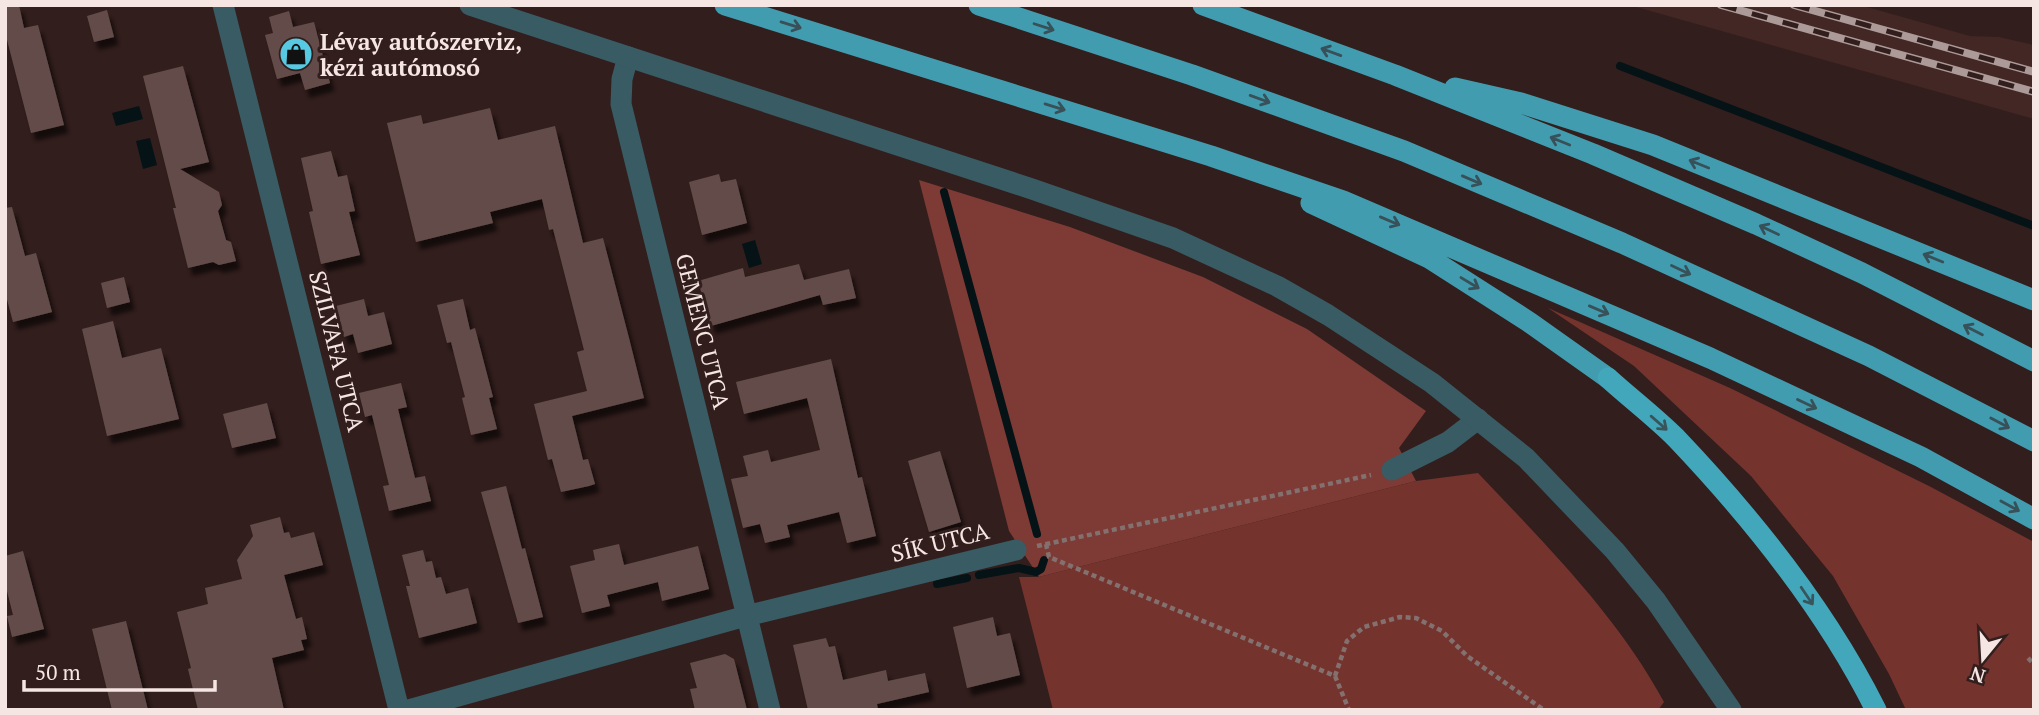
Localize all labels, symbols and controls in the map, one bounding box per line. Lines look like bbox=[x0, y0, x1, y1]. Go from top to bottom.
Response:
one-way arrow bbox=[779, 19, 801, 32]
one-way arrow bbox=[1033, 21, 1055, 34]
place label: Lévay autószerviz, kézi autómosó bbox=[320, 26, 522, 83]
shop icon: Lévay autószerviz, kézi autómosó bbox=[277, 35, 315, 73]
one-way arrow bbox=[1321, 45, 1343, 57]
one-way arrow bbox=[1248, 94, 1270, 107]
one-way arrow bbox=[1043, 101, 1065, 114]
one-way arrow bbox=[1549, 134, 1571, 147]
one-way arrow bbox=[1689, 157, 1711, 170]
one-way arrow bbox=[1461, 174, 1483, 187]
one-way arrow bbox=[1379, 215, 1400, 228]
one-way arrow bbox=[1759, 223, 1780, 236]
street label: GEMENC UTCA bbox=[669, 250, 737, 412]
one-way arrow bbox=[1923, 251, 1944, 264]
one-way arrow bbox=[1670, 264, 1692, 277]
street label: SZILVAFA UTCA bbox=[302, 267, 372, 435]
one-way arrow bbox=[1459, 277, 1479, 291]
one-way arrow bbox=[1588, 304, 1610, 317]
one-way arrow bbox=[1963, 322, 1984, 336]
one-way arrow bbox=[1796, 397, 1817, 411]
one-way arrow bbox=[1650, 415, 1668, 431]
one-way arrow bbox=[1989, 417, 2010, 430]
one-way arrow bbox=[1999, 500, 2020, 513]
street label: SÍK UTCA bbox=[888, 515, 993, 569]
one-way arrow bbox=[1799, 586, 1814, 605]
north arrow bbox=[1948, 624, 2018, 694]
scale bar bbox=[24, 648, 215, 692]
text: 50 m bbox=[35, 658, 81, 686]
text: N bbox=[1966, 661, 1988, 690]

